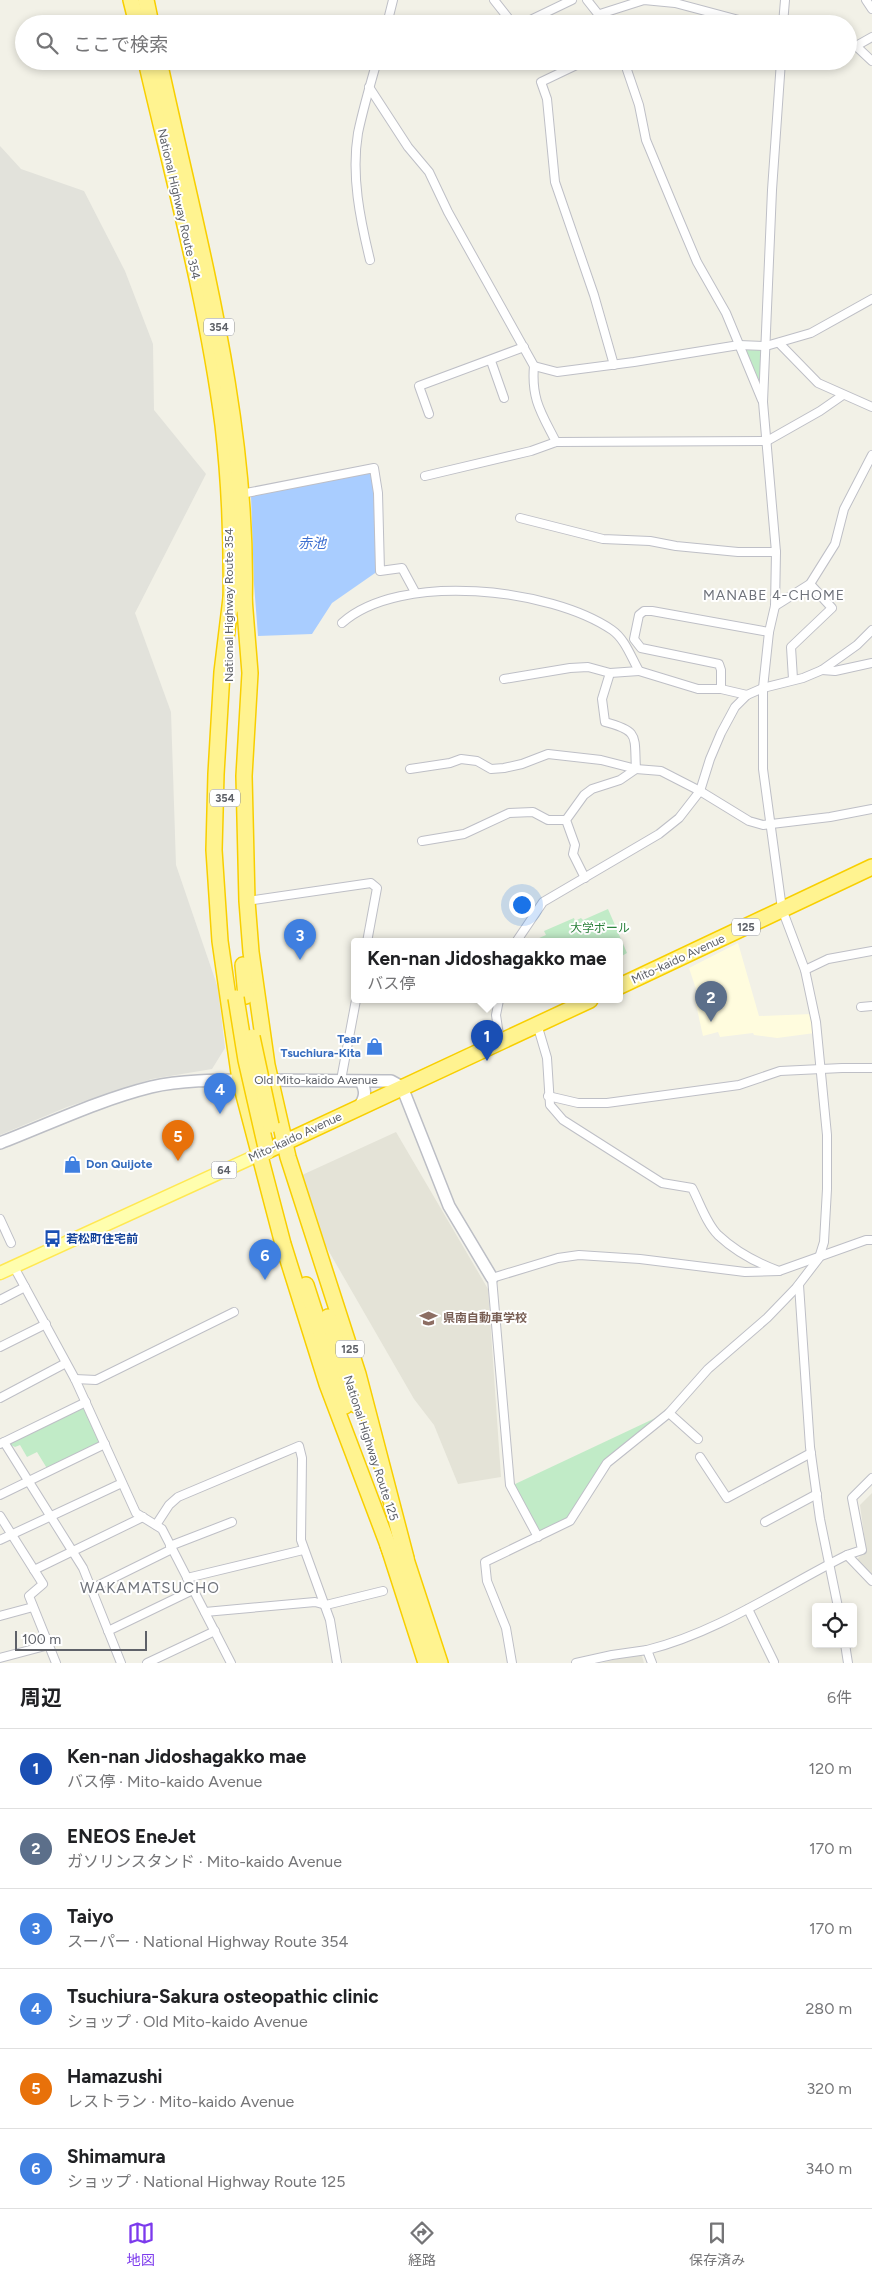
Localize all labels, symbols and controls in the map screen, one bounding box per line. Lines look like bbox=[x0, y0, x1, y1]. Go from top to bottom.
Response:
search box bbox=[15, 15, 857, 70]
icon: search bbox=[33, 29, 61, 57]
text: ここで検索 bbox=[73, 33, 168, 56]
street label: National Highway Route 354 bbox=[155, 127, 203, 281]
road number: 354 bbox=[204, 318, 234, 336]
street label: National Highway Route 354 bbox=[222, 527, 236, 682]
water label: 赤池 bbox=[298, 535, 328, 552]
district label: MANABE 4-CHOME bbox=[703, 587, 845, 604]
road number: 354 bbox=[210, 790, 240, 806]
your location bbox=[509, 892, 535, 918]
pin: 3 bbox=[284, 919, 316, 960]
road number: 125 bbox=[732, 919, 760, 936]
park label: 大学ボール bbox=[570, 921, 630, 935]
street label: Mito-kaido Avenue bbox=[629, 931, 727, 987]
popup bbox=[351, 938, 623, 1003]
text: Ken-nan Jidoshagakko mae bbox=[367, 947, 607, 970]
text: バス停 bbox=[367, 974, 415, 993]
pin: 2 bbox=[695, 981, 727, 1022]
pin: 1 bbox=[471, 1020, 503, 1061]
place label: Tear Tsuchiura-Kita bbox=[281, 1032, 361, 1060]
shop icon: Tear Tsuchiura-Kita bbox=[365, 1036, 385, 1056]
pin: 4 bbox=[204, 1073, 236, 1114]
street label: Old Mito-kaido Avenue bbox=[254, 1073, 378, 1087]
street label: Mito-kaido Avenue bbox=[246, 1109, 344, 1165]
pin: 5 bbox=[162, 1120, 194, 1161]
shop icon: Don Quijote bbox=[62, 1154, 82, 1174]
place label: Don Quijote bbox=[86, 1157, 153, 1171]
road number: 64 bbox=[212, 1162, 236, 1178]
bus stop icon: 若松町住宅前 bbox=[42, 1229, 62, 1249]
place label: 若松町住宅前 bbox=[66, 1232, 138, 1246]
pin: 6 bbox=[249, 1239, 281, 1280]
school or university icon: 県南自動車学校 bbox=[419, 1308, 439, 1328]
place label: 県南自動車学校 bbox=[443, 1311, 527, 1325]
road number: 125 bbox=[336, 1340, 364, 1358]
street label: National Highway Route 125 bbox=[341, 1374, 401, 1522]
district label: WAKAMATSUCHO bbox=[80, 1579, 220, 1597]
map controls bbox=[812, 1603, 857, 1648]
button: locate bbox=[812, 1603, 857, 1648]
scale bar bbox=[15, 1628, 148, 1651]
text: 100 m bbox=[22, 1631, 61, 1648]
text: 周辺 bbox=[20, 1685, 62, 1710]
text: 6件 bbox=[827, 1688, 852, 1707]
text: Ken-nan Jidoshagakko mae bbox=[67, 1745, 306, 1768]
text: 1 bbox=[33, 1759, 39, 1778]
text: 120 m bbox=[809, 1759, 852, 1778]
text: バス停 · Mito-kaido Avenue bbox=[67, 1772, 262, 1791]
text: ENEOS EneJet bbox=[67, 1825, 196, 1848]
text: 2 bbox=[31, 1839, 41, 1858]
text: 170 m bbox=[809, 1839, 852, 1858]
text: ガソリンスタンド · Mito-kaido Avenue bbox=[67, 1852, 342, 1871]
text: Taiyo bbox=[67, 1905, 114, 1928]
text: 3 bbox=[32, 1919, 40, 1938]
text: 170 m bbox=[809, 1919, 852, 1938]
text: スーパー · National Highway Route 354 bbox=[67, 1932, 348, 1951]
text: Tsuchiura-Sakura osteopathic clinic bbox=[67, 1985, 379, 2008]
text: 4 bbox=[31, 1999, 41, 2018]
text: 280 m bbox=[805, 1999, 852, 2018]
text: ショップ · Old Mito-kaido Avenue bbox=[67, 2012, 308, 2031]
text: Hamazushi bbox=[67, 2065, 163, 2088]
text: 5 bbox=[31, 2079, 41, 2098]
text: 320 m bbox=[807, 2079, 852, 2098]
text: レストラン · Mito-kaido Avenue bbox=[67, 2092, 294, 2111]
text: Shimamura bbox=[67, 2145, 166, 2168]
text: 6 bbox=[31, 2159, 41, 2178]
text: 340 m bbox=[806, 2159, 852, 2178]
text: ショップ · National Highway Route 125 bbox=[67, 2172, 345, 2191]
tab: 地図 bbox=[127, 2219, 155, 2269]
tab: 経路 bbox=[408, 2219, 436, 2269]
tab: 保存済み bbox=[689, 2219, 745, 2269]

